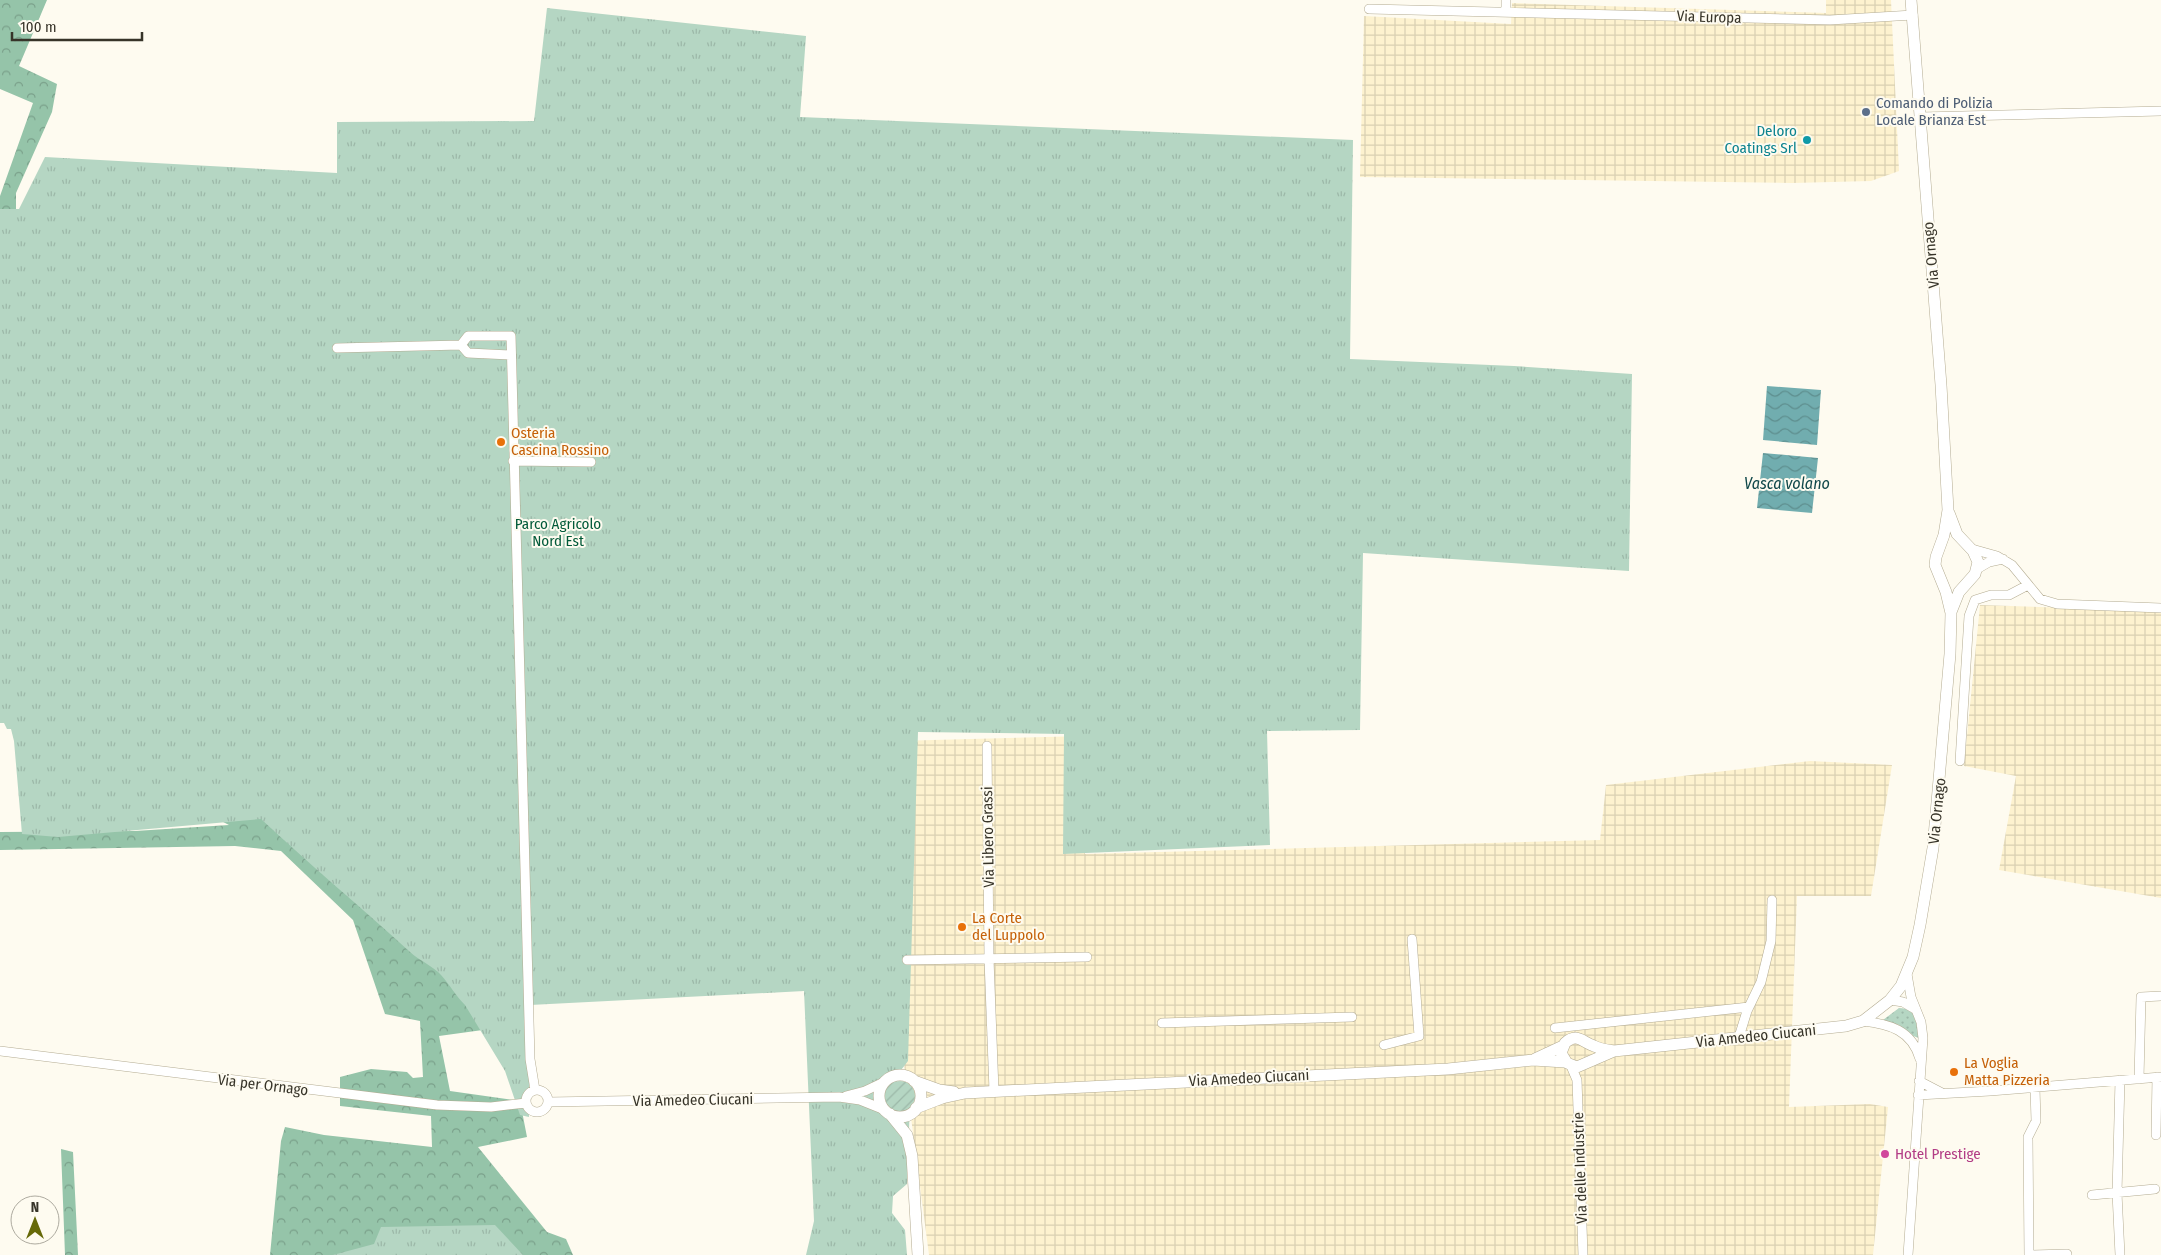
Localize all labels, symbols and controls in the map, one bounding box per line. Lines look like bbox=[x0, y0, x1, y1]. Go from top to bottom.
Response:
street label: Via Europa bbox=[1676, 7, 1742, 27]
scale bar bbox=[12, 10, 142, 42]
text: 100 m bbox=[20, 18, 57, 36]
place label: Comando di Polizia Locale Brianza Est bbox=[1876, 94, 1993, 129]
marker: Comando di Polizia Locale Brianza Est bbox=[1860, 106, 1872, 118]
place label: Deloro Coatings Srl bbox=[1724, 122, 1797, 157]
marker: Deloro Coatings Srl bbox=[1801, 134, 1813, 146]
street label: Via Ornago bbox=[1919, 221, 1943, 289]
place label: Osteria Cascina Rossino bbox=[511, 424, 609, 459]
marker: Osteria Cascina Rossino bbox=[495, 436, 507, 448]
water label: Vasca volano bbox=[1744, 474, 1830, 493]
park label: Parco Agricolo Nord Est bbox=[515, 515, 601, 550]
street label: Via Ornago bbox=[1925, 777, 1949, 845]
street label: Via Libero Grassi bbox=[978, 786, 998, 888]
place label: La Corte del Luppolo bbox=[972, 909, 1045, 944]
marker: La Corte del Luppolo bbox=[956, 921, 968, 933]
street label: Via Amedeo Ciucani bbox=[1695, 1021, 1817, 1051]
place label: La Voglia Matta Pizzeria bbox=[1964, 1054, 2050, 1089]
street label: Via Amedeo Ciucani bbox=[1188, 1066, 1310, 1090]
marker: La Voglia Matta Pizzeria bbox=[1948, 1066, 1960, 1078]
street label: Via per Ornago bbox=[217, 1071, 309, 1099]
street label: Via Amedeo Ciucani bbox=[633, 1090, 753, 1110]
street label: Via delle Industrie bbox=[1569, 1112, 1591, 1224]
place label: Hotel Prestige bbox=[1895, 1145, 1981, 1163]
marker: Hotel Prestige bbox=[1879, 1148, 1891, 1160]
north arrow bbox=[10, 1195, 60, 1245]
text: N bbox=[31, 1199, 39, 1216]

